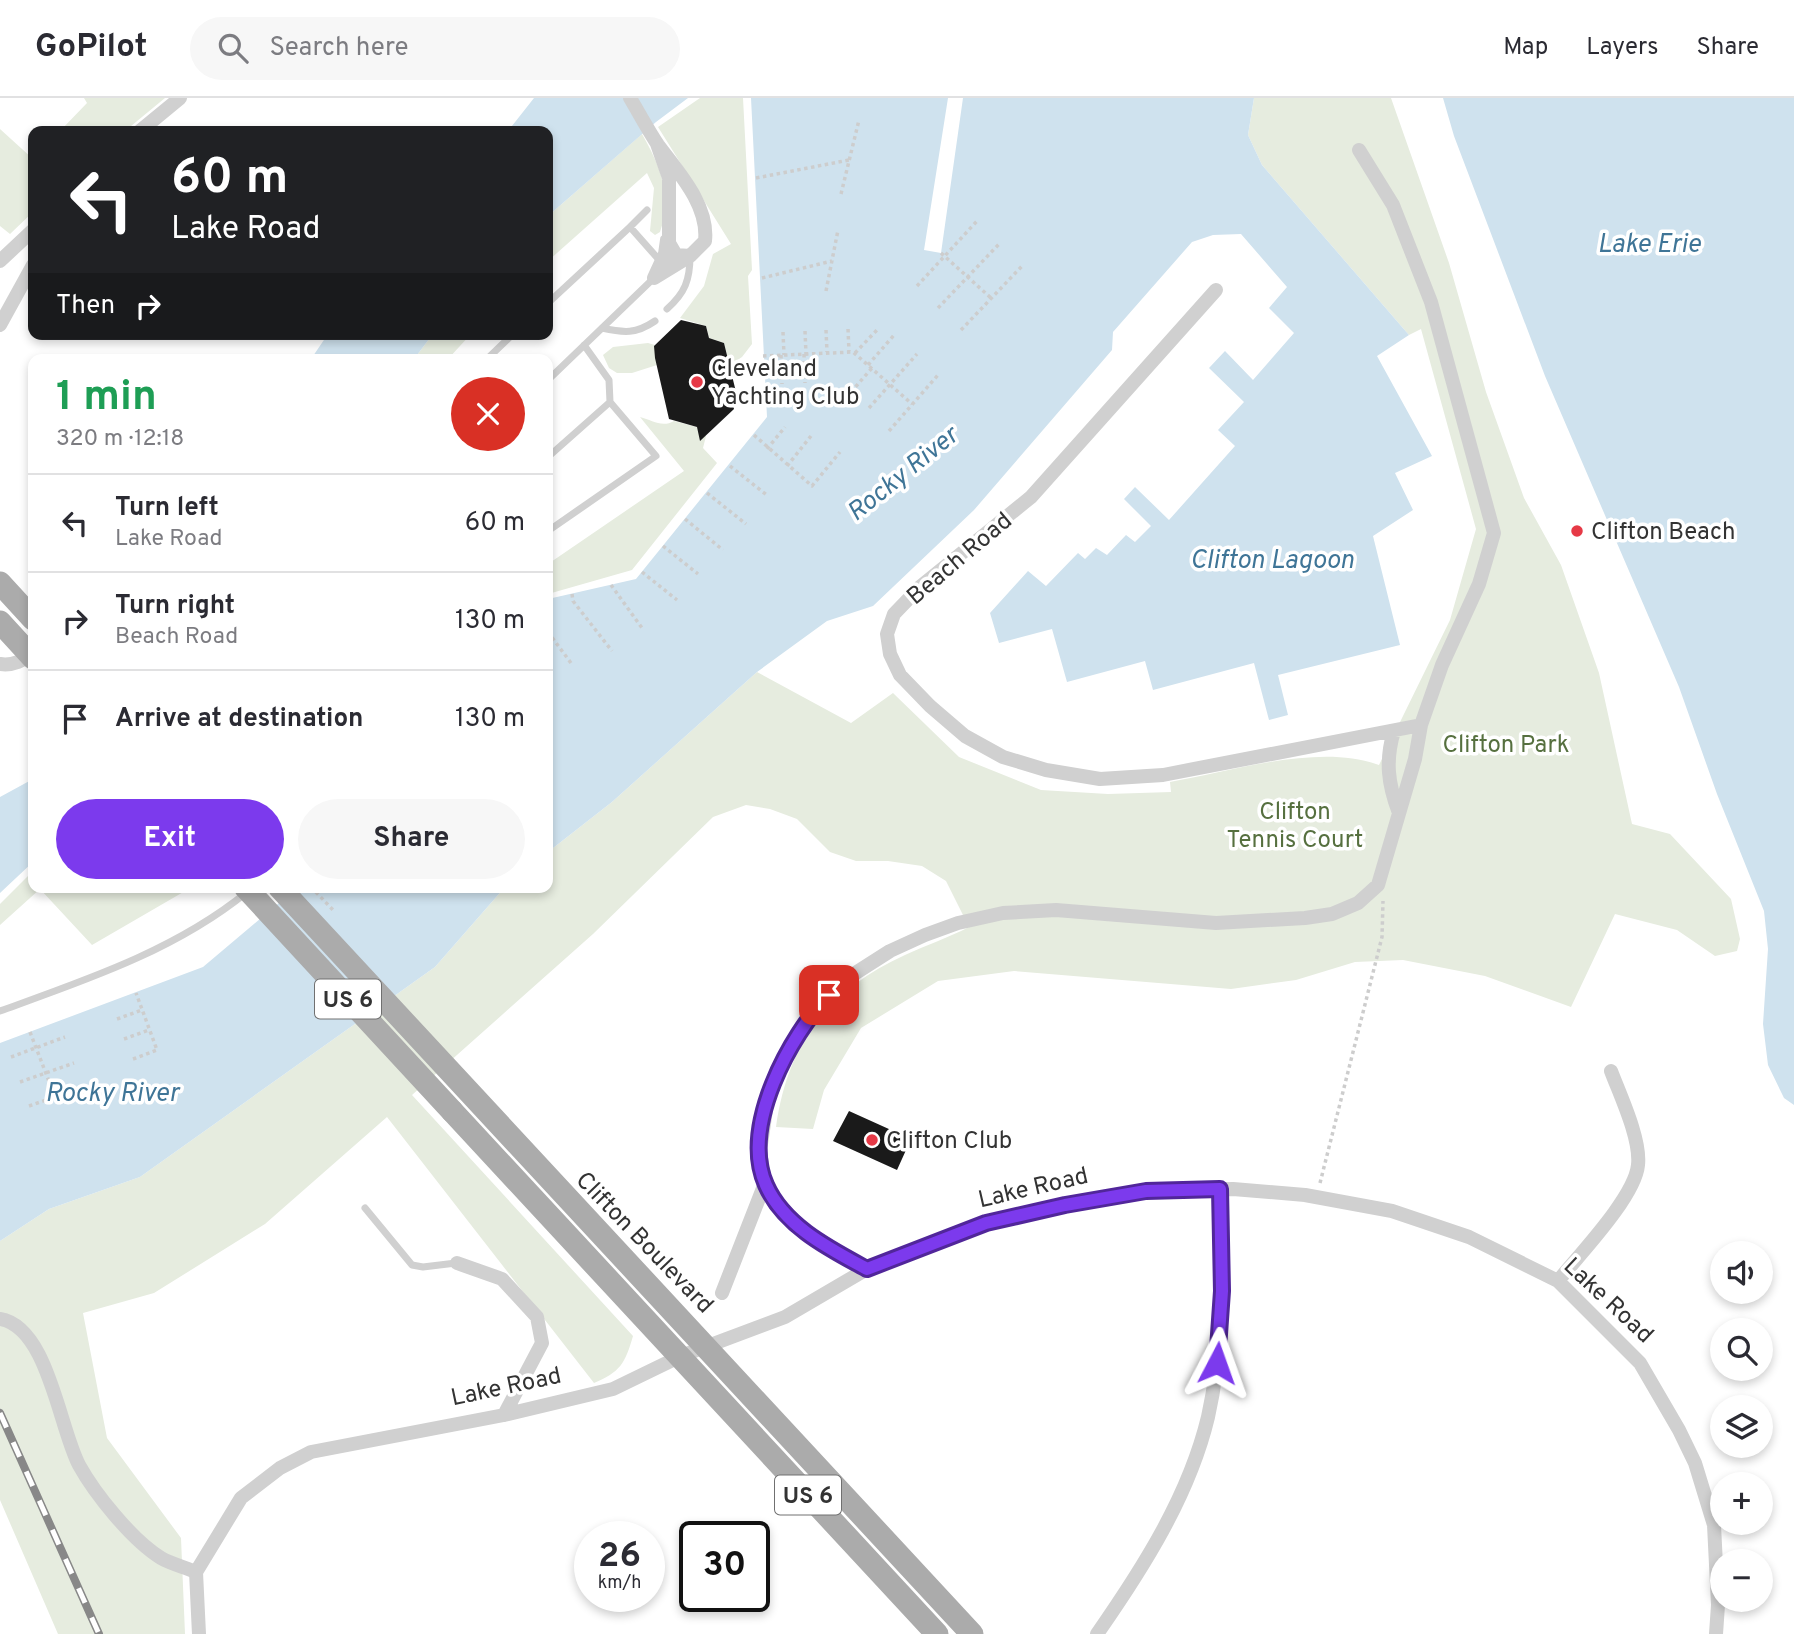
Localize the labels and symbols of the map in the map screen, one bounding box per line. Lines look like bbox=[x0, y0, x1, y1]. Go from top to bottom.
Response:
water label: Lake Erie bbox=[1597, 229, 1701, 262]
place label: Cleveland Yachting Club bbox=[711, 355, 859, 413]
marker: Cleveland Yachting Club bbox=[689, 374, 705, 390]
water label: Rocky River bbox=[841, 419, 968, 530]
street label: Beach Road bbox=[901, 507, 1019, 612]
place label: Clifton Beach bbox=[1591, 518, 1736, 548]
marker: Clifton Beach bbox=[1569, 523, 1585, 539]
water label: Clifton Lagoon bbox=[1190, 545, 1354, 578]
park label: Clifton Park bbox=[1443, 731, 1569, 761]
park label: Clifton Tennis Court bbox=[1227, 798, 1363, 856]
pin bbox=[799, 965, 859, 1025]
road number: US 6 bbox=[315, 980, 381, 1018]
water label: Rocky River bbox=[45, 1078, 181, 1111]
place label: Clifton Club bbox=[886, 1127, 1012, 1157]
marker: Clifton Club bbox=[864, 1132, 880, 1148]
street label: Lake Road bbox=[975, 1162, 1091, 1216]
street label: Clifton Boulevard bbox=[568, 1166, 719, 1321]
street label: Lake Road bbox=[1556, 1252, 1659, 1351]
position arrow bbox=[1180, 1326, 1254, 1400]
street label: Lake Road bbox=[448, 1362, 564, 1414]
road number: US 6 bbox=[775, 1476, 841, 1514]
speed limit sign: 30 bbox=[679, 1521, 770, 1612]

